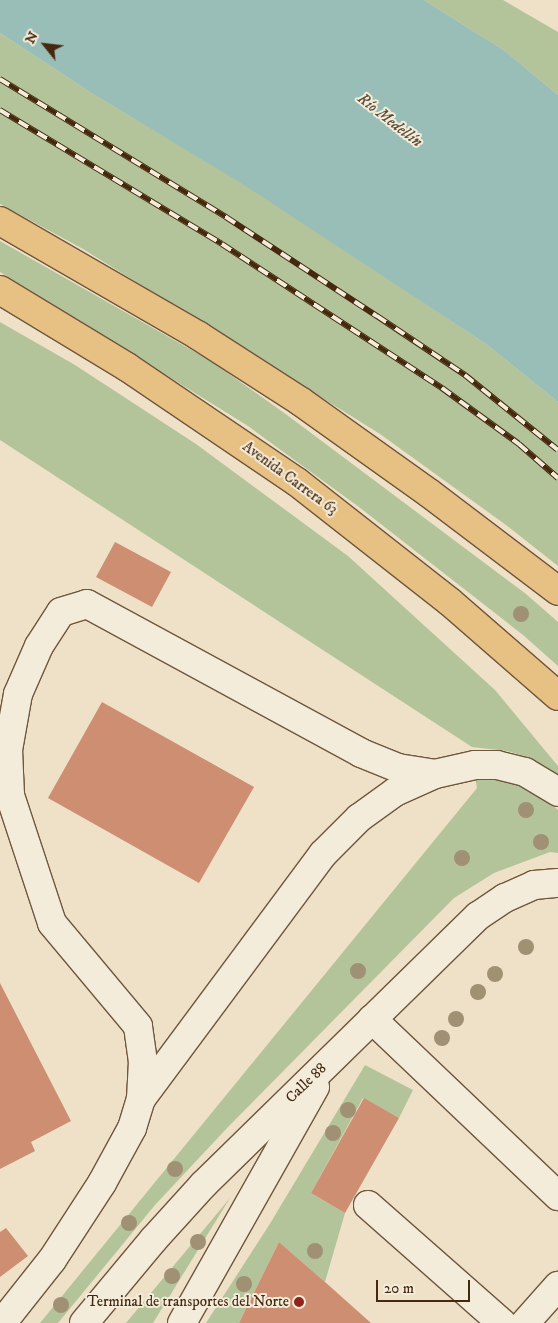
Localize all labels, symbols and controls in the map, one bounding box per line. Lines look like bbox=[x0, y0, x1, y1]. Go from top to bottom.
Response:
north arrow bbox=[20, 20, 70, 70]
text: N bbox=[21, 28, 43, 47]
water label: Río Medellín bbox=[354, 89, 426, 151]
street label: Avenida Carrera 63 bbox=[239, 437, 341, 519]
street label: Calle 88 bbox=[282, 1059, 330, 1107]
scale bar bbox=[378, 1270, 472, 1302]
text: 20 m bbox=[384, 1279, 414, 1298]
place label: Terminal de transportes del Norte bbox=[87, 1293, 289, 1311]
marker: Terminal de transportes del Norte bbox=[293, 1296, 305, 1308]

